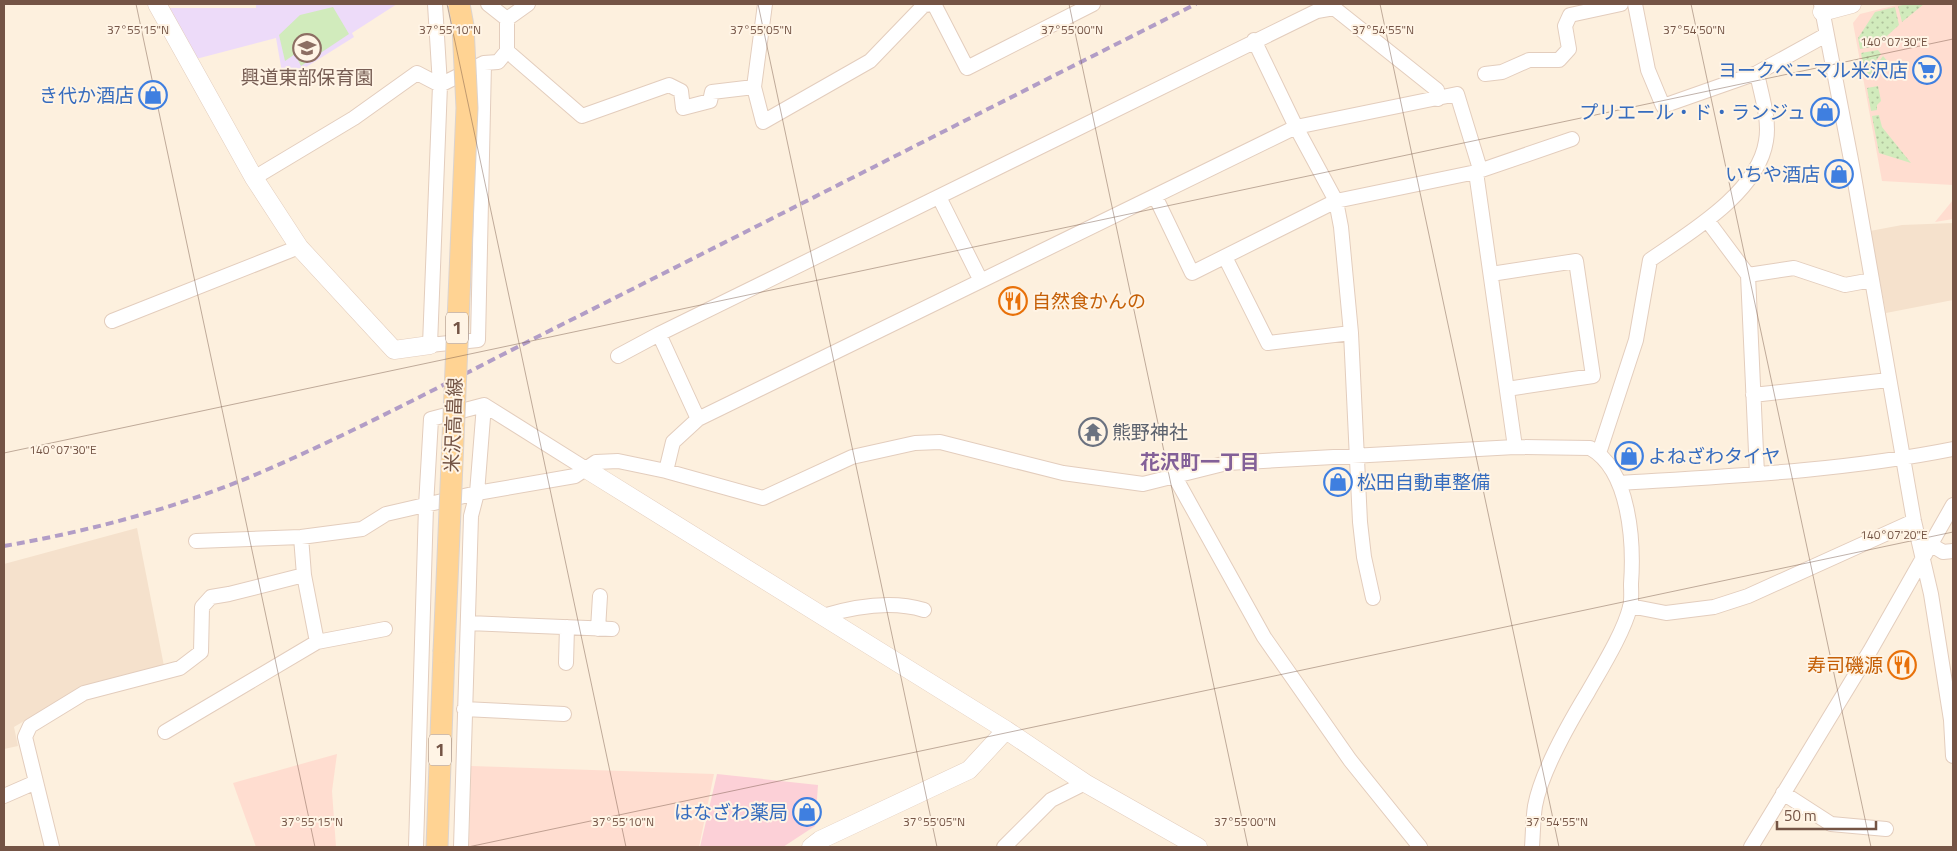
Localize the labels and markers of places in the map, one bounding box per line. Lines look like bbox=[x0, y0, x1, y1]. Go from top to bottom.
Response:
school or university icon: 興道東部保育園 bbox=[292, 33, 322, 63]
place label: ヨークベニマル米沢店 bbox=[1718, 55, 1908, 84]
supermarket icon: ヨークベニマル米沢店 bbox=[1912, 55, 1942, 85]
place label: 興道東部保育園 bbox=[240, 62, 374, 91]
place label: き代か酒店 bbox=[39, 80, 134, 109]
shop icon: き代か酒店 bbox=[138, 80, 168, 110]
place label: プリエール・ド・ランジュ bbox=[1579, 97, 1806, 126]
shop icon: プリエール・ド・ランジュ bbox=[1810, 97, 1840, 127]
place label: いちや酒店 bbox=[1725, 159, 1820, 188]
shop icon: いちや酒店 bbox=[1824, 159, 1854, 189]
restaurant icon: 自然食かんの bbox=[998, 286, 1028, 316]
place label: 自然食かんの bbox=[1032, 286, 1146, 315]
temple icon: 熊野神社 bbox=[1078, 417, 1108, 447]
place label: 熊野神社 bbox=[1112, 417, 1188, 446]
shop icon: よねざわタイヤ bbox=[1614, 441, 1644, 471]
place label: よねざわタイヤ bbox=[1648, 441, 1780, 470]
shop icon: 松田自動車整備 bbox=[1323, 467, 1353, 497]
place label: 松田自動車整備 bbox=[1357, 467, 1490, 496]
place label: 寿司磯源 bbox=[1807, 650, 1883, 679]
restaurant icon: 寿司磯源 bbox=[1887, 650, 1917, 680]
place label: はなざわ薬局 bbox=[674, 797, 788, 826]
shop icon: はなざわ薬局 bbox=[792, 797, 822, 827]

